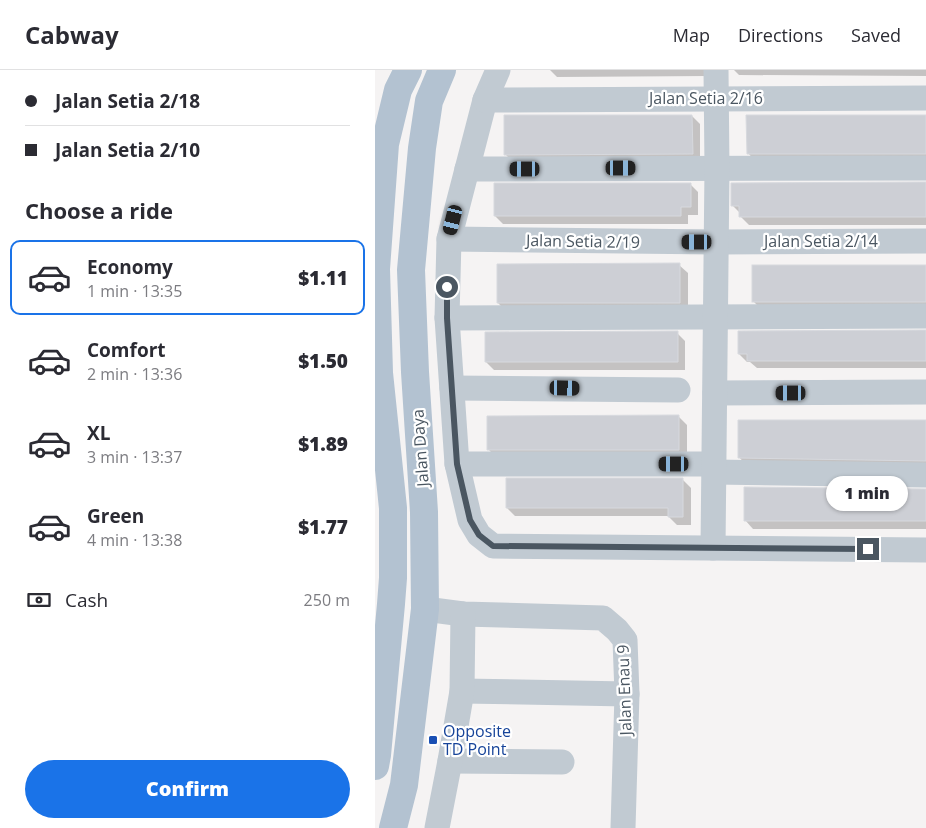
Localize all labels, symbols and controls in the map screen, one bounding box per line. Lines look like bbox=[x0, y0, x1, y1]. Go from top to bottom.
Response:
text: Cabway bbox=[25, 18, 119, 51]
text: Map bbox=[673, 23, 710, 47]
text: Directions bbox=[738, 23, 823, 47]
text: Saved bbox=[851, 23, 901, 47]
street label: Jalan Setia 2/16 bbox=[647, 87, 763, 109]
text: Jalan Setia 2/18 bbox=[55, 88, 200, 114]
text: Jalan Setia 2/10 bbox=[55, 137, 200, 163]
car bbox=[606, 161, 636, 176]
car bbox=[510, 162, 540, 177]
text: Choose a ride bbox=[25, 195, 173, 225]
car bbox=[442, 204, 463, 236]
street label: Jalan Setia 2/19 bbox=[524, 229, 640, 253]
street label: Jalan Setia 2/14 bbox=[762, 230, 878, 252]
car bbox=[682, 235, 712, 250]
text: Economy bbox=[87, 254, 173, 280]
icon: car bbox=[27, 255, 72, 300]
text: $1.11 bbox=[298, 265, 348, 291]
route start bbox=[436, 276, 458, 298]
text: 1 min · 13:35 bbox=[87, 280, 182, 302]
text: Comfort bbox=[87, 337, 166, 363]
icon: car bbox=[27, 338, 72, 383]
text: $1.50 bbox=[298, 348, 348, 374]
text: 2 min · 13:36 bbox=[87, 363, 182, 385]
car bbox=[549, 380, 580, 396]
car bbox=[776, 386, 806, 401]
street label: Jalan Daya bbox=[406, 409, 434, 489]
text: XL bbox=[87, 420, 110, 446]
icon: car bbox=[27, 421, 72, 466]
text: $1.89 bbox=[298, 431, 348, 457]
text: 3 min · 13:37 bbox=[87, 446, 182, 468]
car bbox=[659, 457, 689, 472]
callout: 1 min bbox=[827, 476, 909, 512]
text: 1 min bbox=[844, 482, 890, 504]
text: Green bbox=[87, 503, 144, 529]
icon: car bbox=[27, 504, 72, 549]
text: $1.77 bbox=[298, 514, 348, 540]
text: 4 min · 13:38 bbox=[87, 529, 182, 551]
route end bbox=[857, 538, 879, 560]
icon: cash bbox=[25, 586, 53, 614]
text: Cash bbox=[65, 587, 108, 613]
text: 250 m bbox=[304, 589, 350, 611]
street label: Jalan Enau 9 bbox=[611, 644, 637, 738]
place label: Opposite TD Point bbox=[443, 720, 511, 760]
marker: Opposite TD Point bbox=[427, 734, 439, 746]
button: Confirm bbox=[25, 760, 350, 818]

